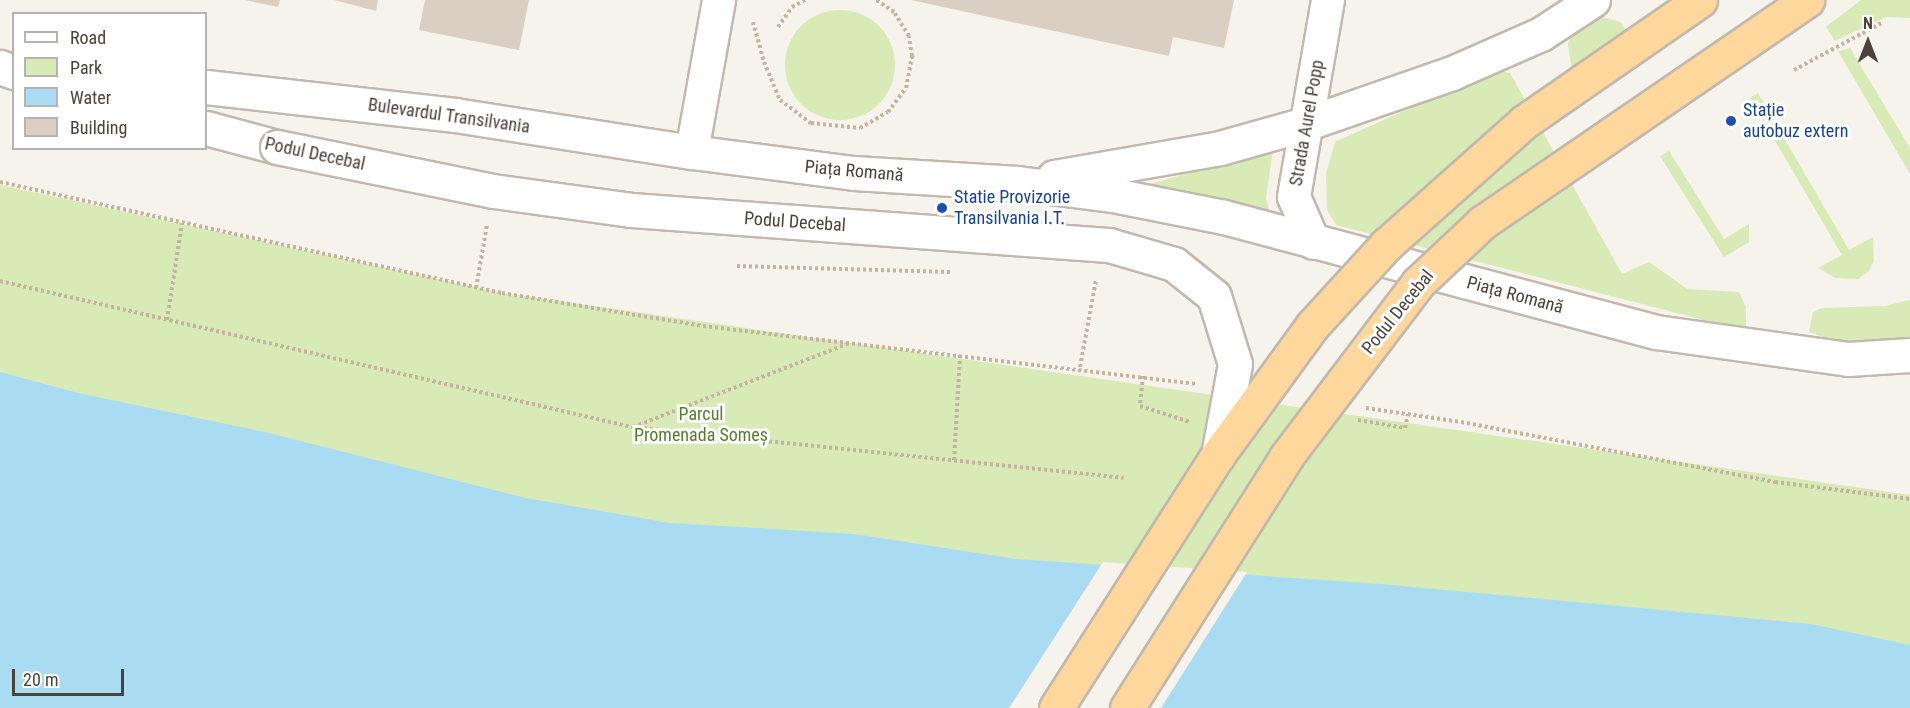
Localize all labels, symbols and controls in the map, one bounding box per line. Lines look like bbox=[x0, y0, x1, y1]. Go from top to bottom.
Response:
legend bbox=[12, 12, 207, 150]
north arrow bbox=[1838, 12, 1898, 72]
text: N bbox=[1863, 14, 1873, 33]
text: Road bbox=[70, 27, 106, 48]
text: Park bbox=[70, 57, 102, 78]
street label: Strada Aurel Popp bbox=[1285, 58, 1329, 188]
text: Water bbox=[70, 87, 111, 108]
street label: Bulevardul Transilvania bbox=[366, 94, 532, 138]
place label: Stație autobuz extern bbox=[1743, 100, 1848, 142]
marker: Stație autobuz extern bbox=[1724, 114, 1738, 128]
text: Building bbox=[70, 117, 127, 138]
street label: Podul Decebal bbox=[263, 133, 367, 175]
street label: Piața Romană bbox=[804, 156, 904, 186]
place label: Statie Provizorie Transilvania I.T. bbox=[954, 187, 1070, 230]
marker: Statie Provizorie Transilvania I.T. bbox=[935, 201, 949, 215]
street label: Podul Decebal bbox=[743, 208, 847, 236]
street label: Podul Decebal bbox=[1358, 266, 1438, 358]
street label: Piața Romană bbox=[1464, 272, 1566, 318]
park label: Parcul Promenada Someș bbox=[634, 404, 768, 446]
scale bar bbox=[15, 657, 128, 695]
text: 20 m bbox=[23, 669, 58, 690]

